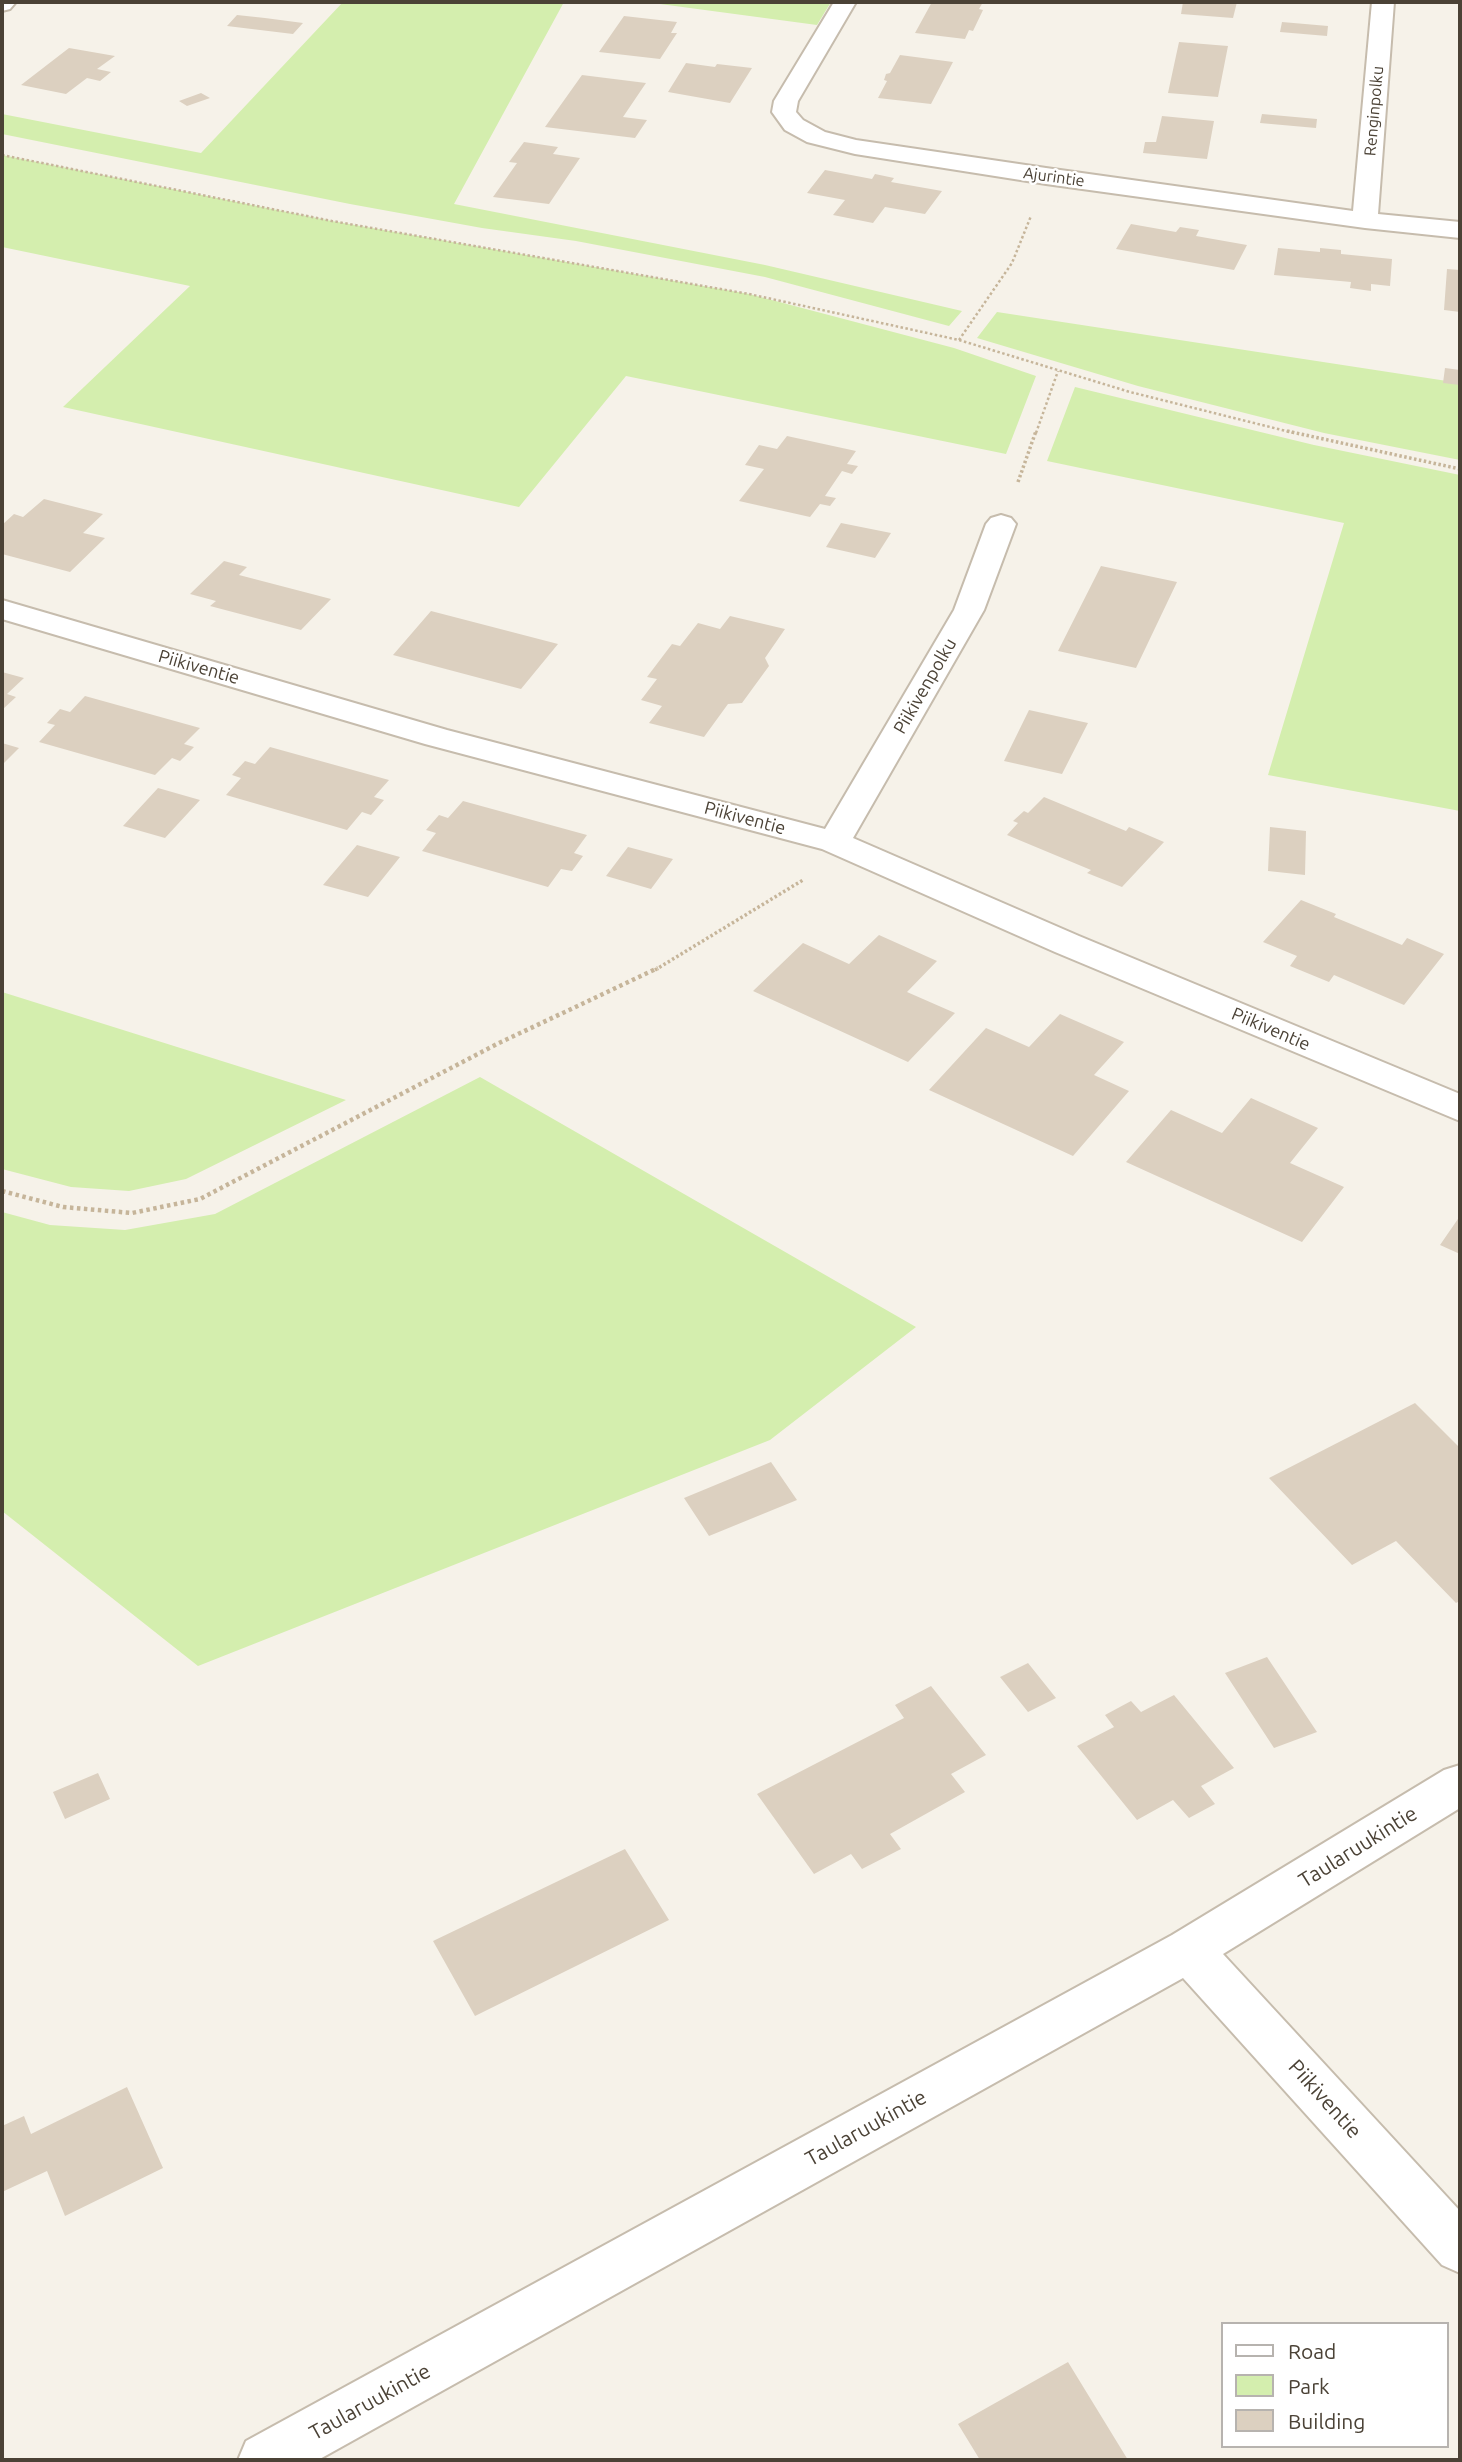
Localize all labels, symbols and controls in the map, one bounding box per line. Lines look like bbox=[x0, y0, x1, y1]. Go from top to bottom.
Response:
street label: Renginpolku bbox=[1361, 65, 1387, 157]
street label: Ajurintie bbox=[1022, 163, 1086, 191]
street label: Piikivenpolku bbox=[889, 634, 961, 738]
street label: Piikiventie bbox=[156, 645, 242, 689]
street label: Piikiventie bbox=[702, 797, 788, 839]
street label: Piikiventie bbox=[1228, 1003, 1314, 1055]
street label: Taularuukintie bbox=[1294, 1801, 1422, 1893]
street label: Piikiventie bbox=[1283, 2054, 1367, 2144]
street label: Taularuukintie bbox=[801, 2084, 931, 2172]
legend bbox=[1220, 2322, 1448, 2448]
text: Road bbox=[1288, 2339, 1336, 2363]
street label: Taularuukintie bbox=[305, 2358, 435, 2446]
text: Park bbox=[1288, 2374, 1330, 2398]
text: Building bbox=[1288, 2409, 1365, 2433]

